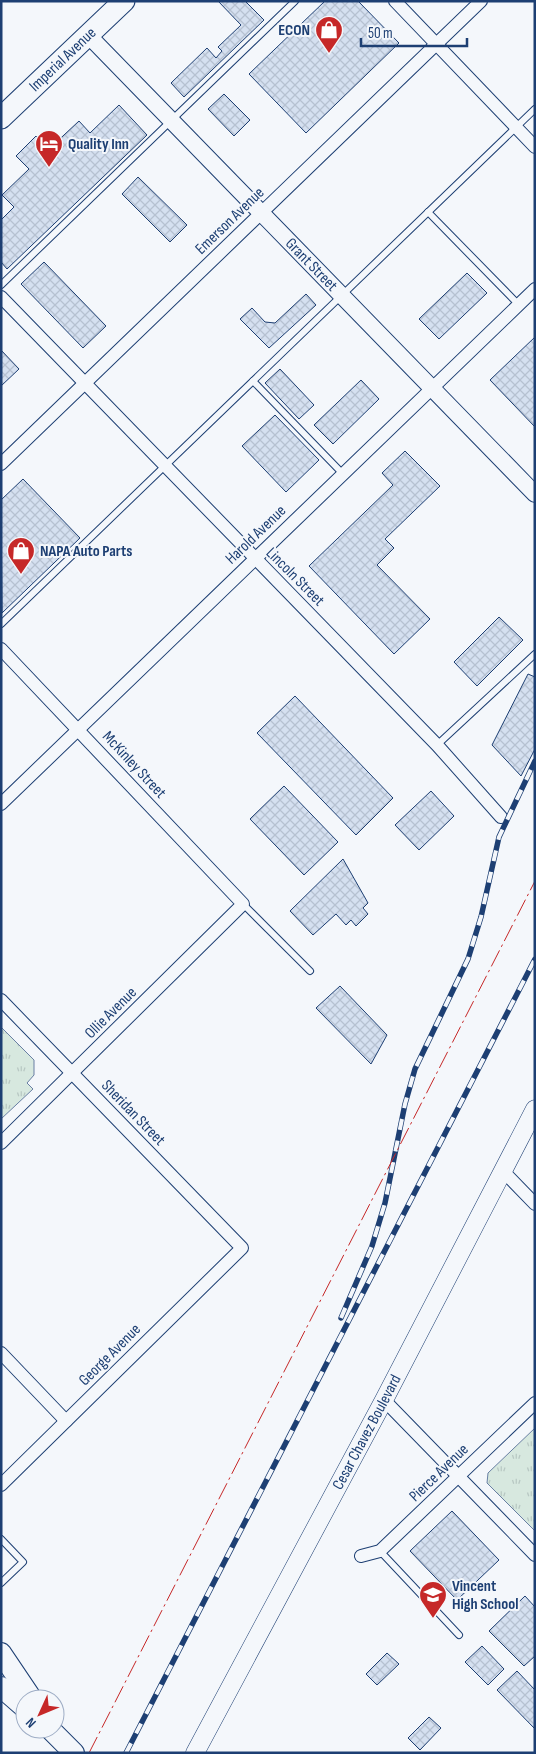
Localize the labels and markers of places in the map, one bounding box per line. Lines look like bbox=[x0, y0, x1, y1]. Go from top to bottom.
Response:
shop icon: ECON bbox=[314, 15, 344, 54]
place label: ECON bbox=[278, 21, 310, 40]
hotel icon: Quality Inn bbox=[34, 129, 64, 168]
place label: Quality Inn bbox=[68, 135, 129, 154]
shop icon: NAPA Auto Parts bbox=[6, 536, 36, 575]
place label: NAPA Auto Parts bbox=[40, 542, 132, 561]
place label: Vincent High School bbox=[452, 1577, 518, 1614]
school or university icon: Vincent High School bbox=[418, 1580, 448, 1619]

